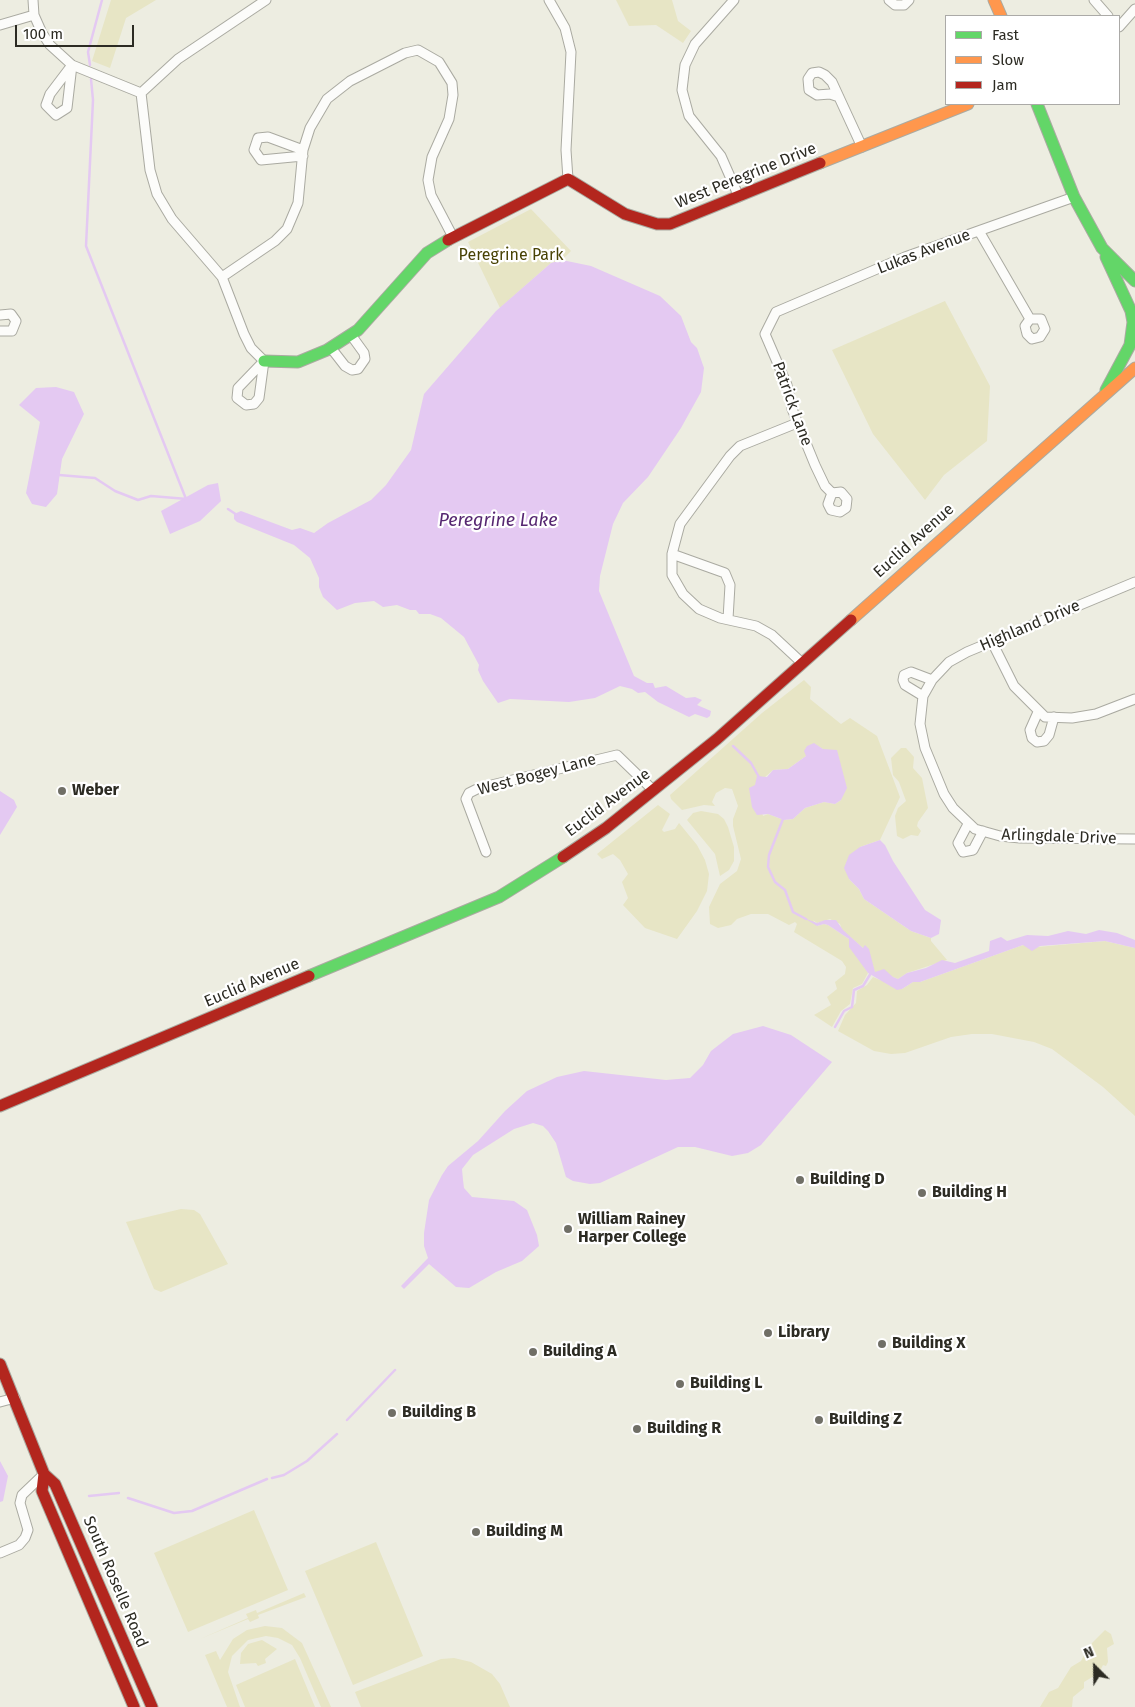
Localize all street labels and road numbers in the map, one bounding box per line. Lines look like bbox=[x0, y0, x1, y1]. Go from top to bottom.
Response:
street label: West Peregrine Drive bbox=[673, 139, 819, 213]
street label: Lukas Avenue bbox=[875, 225, 973, 279]
street label: Patrick Lane bbox=[768, 359, 816, 449]
street label: Euclid Avenue bbox=[870, 500, 958, 582]
street label: Highland Drive bbox=[977, 596, 1083, 656]
street label: West Bogey Lane bbox=[476, 750, 598, 800]
street label: Euclid Avenue bbox=[562, 765, 654, 841]
street label: Arlingdale Drive bbox=[1001, 825, 1117, 849]
street label: Euclid Avenue bbox=[202, 954, 302, 1012]
street label: South Roselle Road bbox=[79, 1513, 151, 1651]

